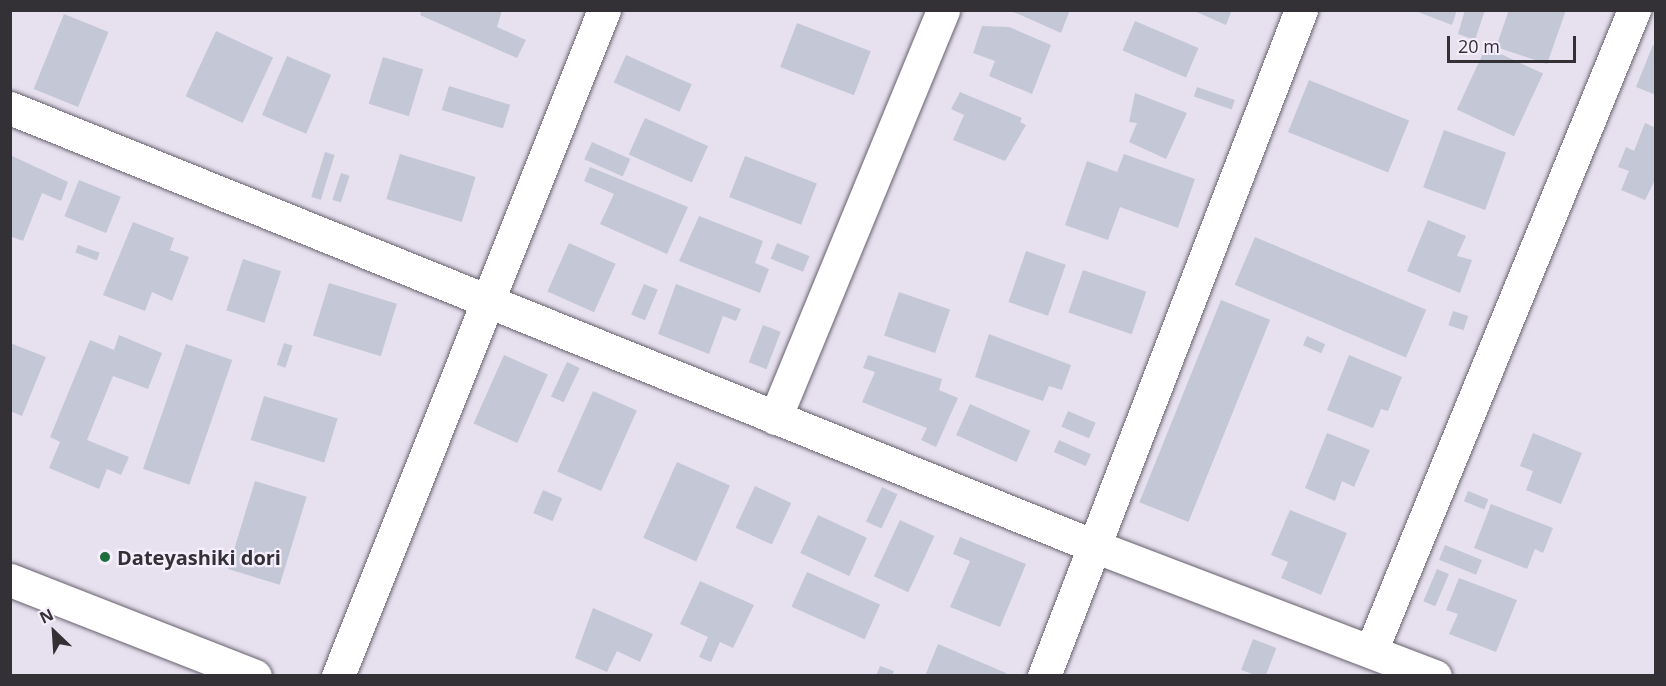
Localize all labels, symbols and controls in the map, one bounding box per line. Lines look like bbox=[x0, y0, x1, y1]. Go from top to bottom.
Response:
scale bar bbox=[1450, 24, 1579, 62]
text: 20 m bbox=[1458, 34, 1500, 58]
place label: Dateyashiki dori bbox=[117, 545, 281, 569]
marker: Dateyashiki dori bbox=[98, 550, 112, 564]
north arrow bbox=[24, 602, 84, 662]
text: N bbox=[36, 603, 57, 628]

